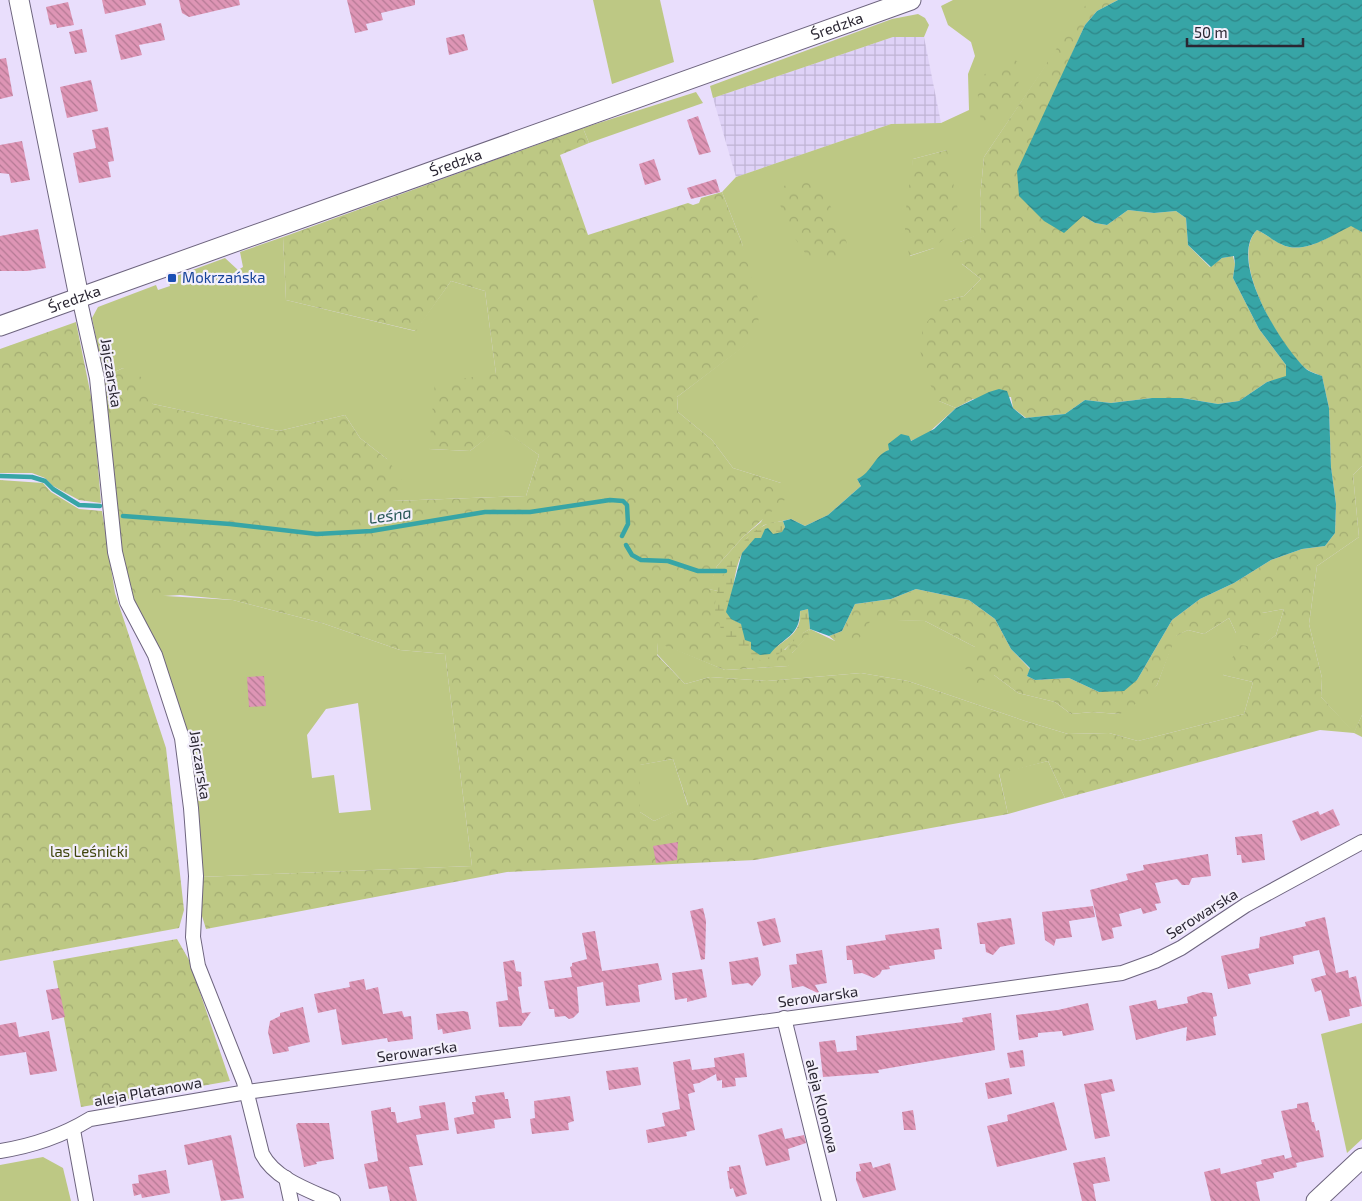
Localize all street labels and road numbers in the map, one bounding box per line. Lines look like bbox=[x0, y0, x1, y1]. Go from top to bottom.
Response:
street label: Średzka bbox=[808, 8, 865, 43]
street label: Średzka bbox=[427, 144, 484, 180]
street label: Średzka bbox=[45, 281, 103, 316]
street label: Jajczarska bbox=[97, 337, 126, 409]
street label: Jajczarska bbox=[186, 729, 215, 801]
street label: Serowarska bbox=[1162, 884, 1241, 942]
street label: Serowarska bbox=[777, 981, 859, 1011]
street label: Serowarska bbox=[376, 1036, 458, 1066]
street label: aleja Klonowa bbox=[802, 1057, 843, 1155]
street label: aleja Platanowa bbox=[92, 1073, 203, 1110]

